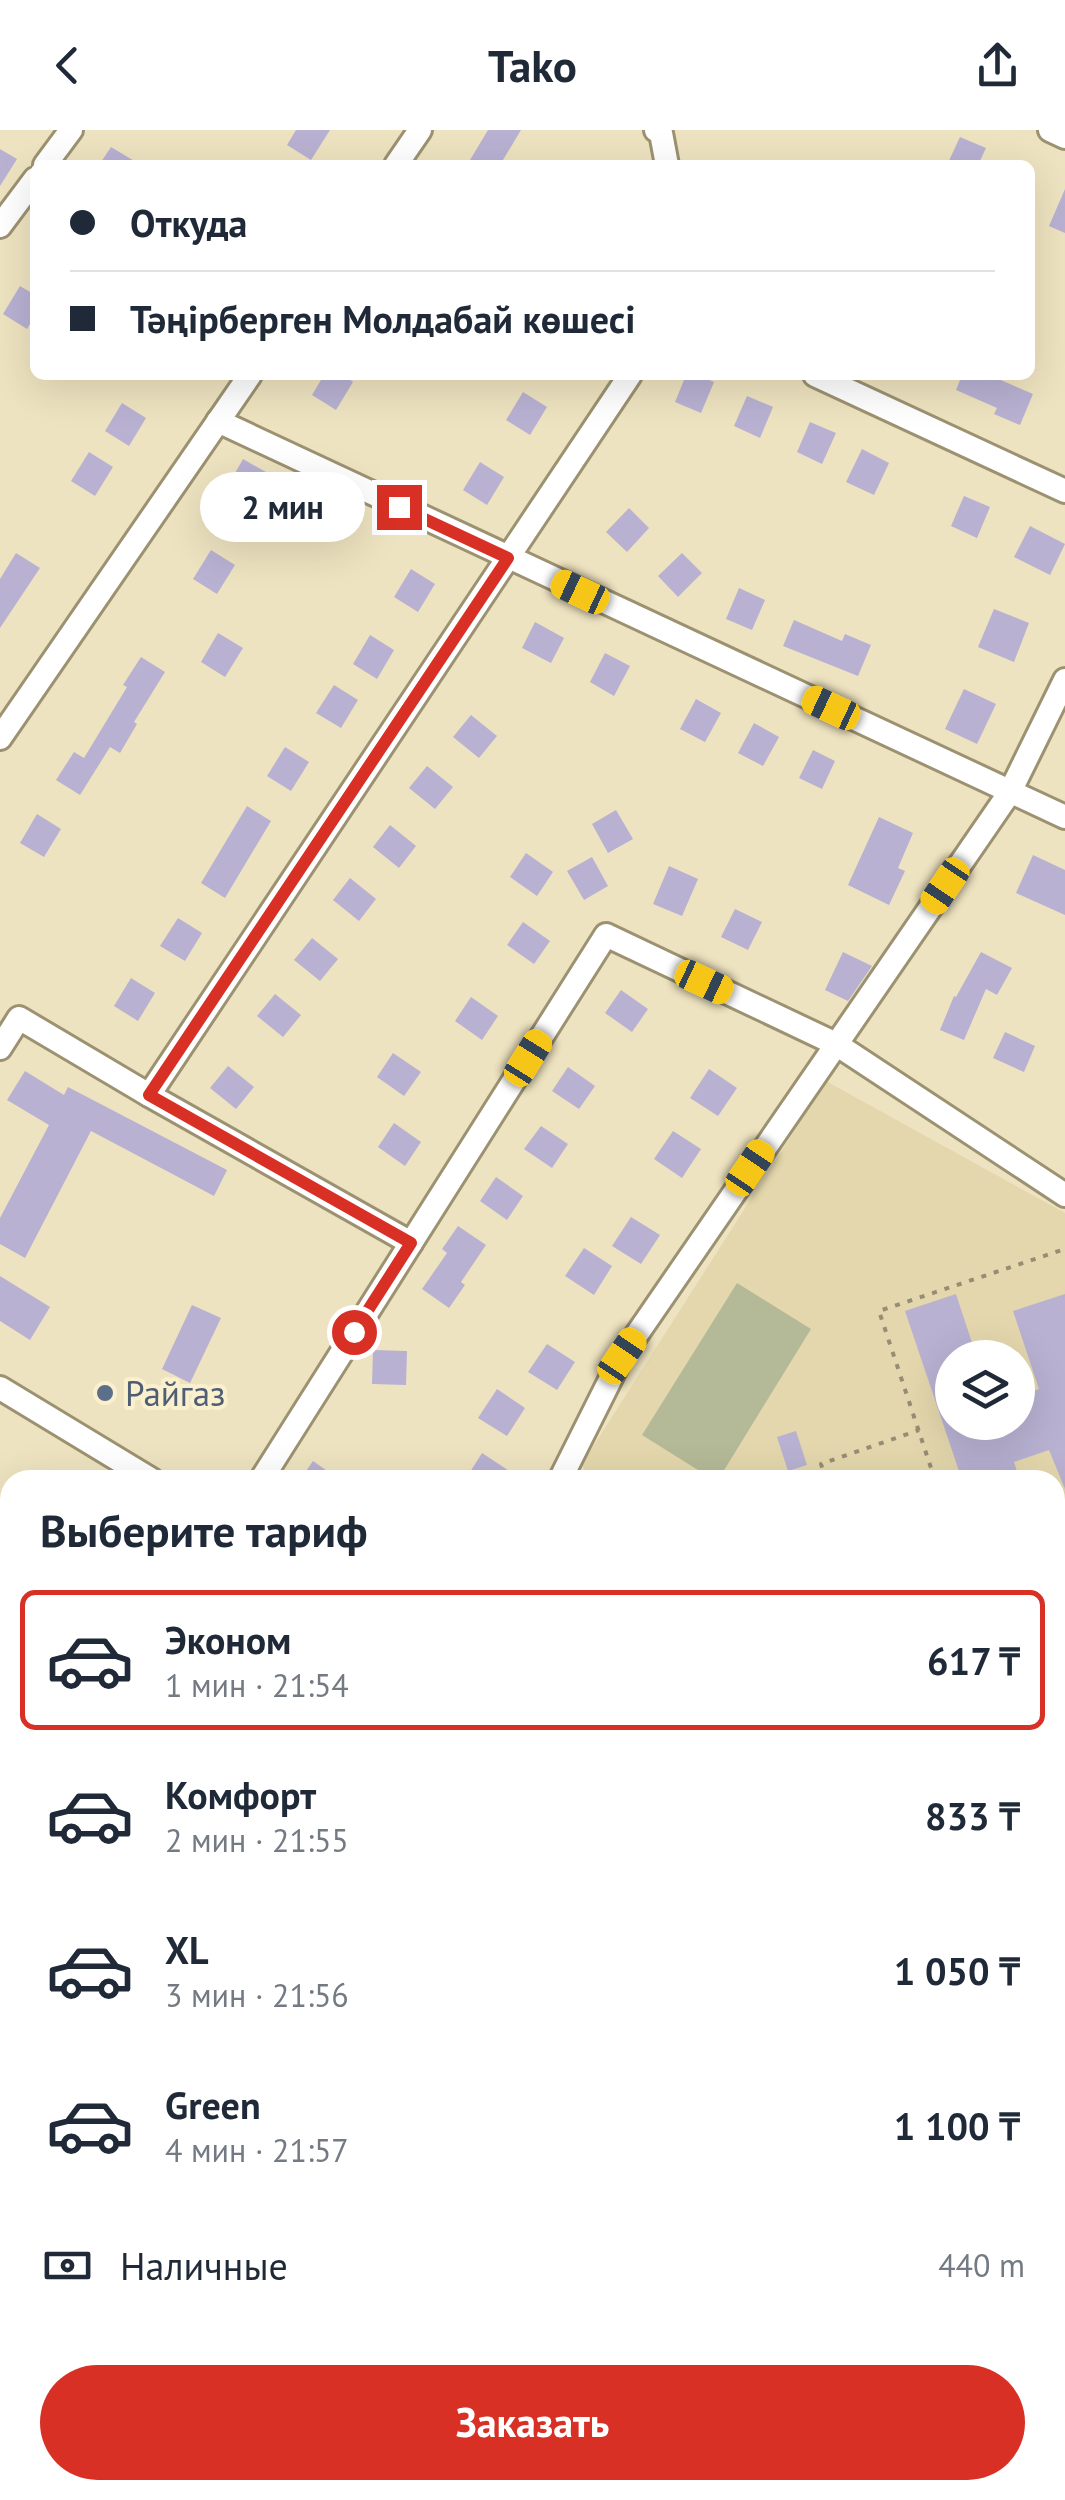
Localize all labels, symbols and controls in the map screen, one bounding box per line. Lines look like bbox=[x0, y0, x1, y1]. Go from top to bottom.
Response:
text: Tako bbox=[488, 36, 577, 94]
icon: back bbox=[40, 38, 95, 93]
icon: share bbox=[970, 38, 1025, 93]
text: Откуда bbox=[130, 198, 247, 247]
text: Тәңірберген Молдабай көшесі bbox=[130, 294, 636, 343]
callout: 2 мин bbox=[199, 472, 364, 542]
route end bbox=[377, 485, 422, 530]
text: 2 мин bbox=[241, 486, 324, 528]
car bbox=[546, 566, 614, 618]
car bbox=[797, 682, 865, 734]
car bbox=[916, 853, 974, 919]
car bbox=[670, 956, 738, 1008]
car bbox=[499, 1025, 557, 1091]
car bbox=[721, 1135, 779, 1201]
route start bbox=[332, 1310, 377, 1355]
car bbox=[593, 1323, 651, 1389]
map controls bbox=[935, 1340, 1035, 1440]
button: layers bbox=[935, 1340, 1035, 1440]
place label: Райгаз bbox=[125, 1370, 226, 1416]
marker: Райгаз bbox=[94, 1382, 116, 1404]
text: Выберите тариф bbox=[40, 1501, 367, 1559]
icon: car bbox=[45, 1615, 135, 1705]
text: Эконом bbox=[165, 1615, 291, 1664]
text: 617 ₸ bbox=[927, 1636, 1020, 1685]
text: 1 мин · 21:54 bbox=[165, 1664, 349, 1706]
icon: car bbox=[45, 1770, 135, 1860]
text: Комфорт bbox=[165, 1770, 316, 1819]
text: 833 ₸ bbox=[925, 1791, 1020, 1840]
text: 2 мин · 21:55 bbox=[165, 1819, 349, 1861]
icon: car bbox=[45, 1925, 135, 2015]
text: XL bbox=[165, 1925, 209, 1974]
text: 1 050 ₸ bbox=[894, 1946, 1020, 1995]
text: 3 мин · 21:56 bbox=[165, 1974, 349, 2016]
icon: car bbox=[45, 2080, 135, 2170]
text: Green bbox=[165, 2080, 261, 2129]
text: 1 100 ₸ bbox=[894, 2101, 1020, 2150]
text: 4 мин · 21:57 bbox=[165, 2129, 349, 2171]
icon: cash bbox=[40, 2238, 95, 2293]
text: Наличные bbox=[120, 2241, 288, 2290]
text: 440 m bbox=[938, 2244, 1025, 2286]
button: Заказать bbox=[40, 2365, 1025, 2480]

